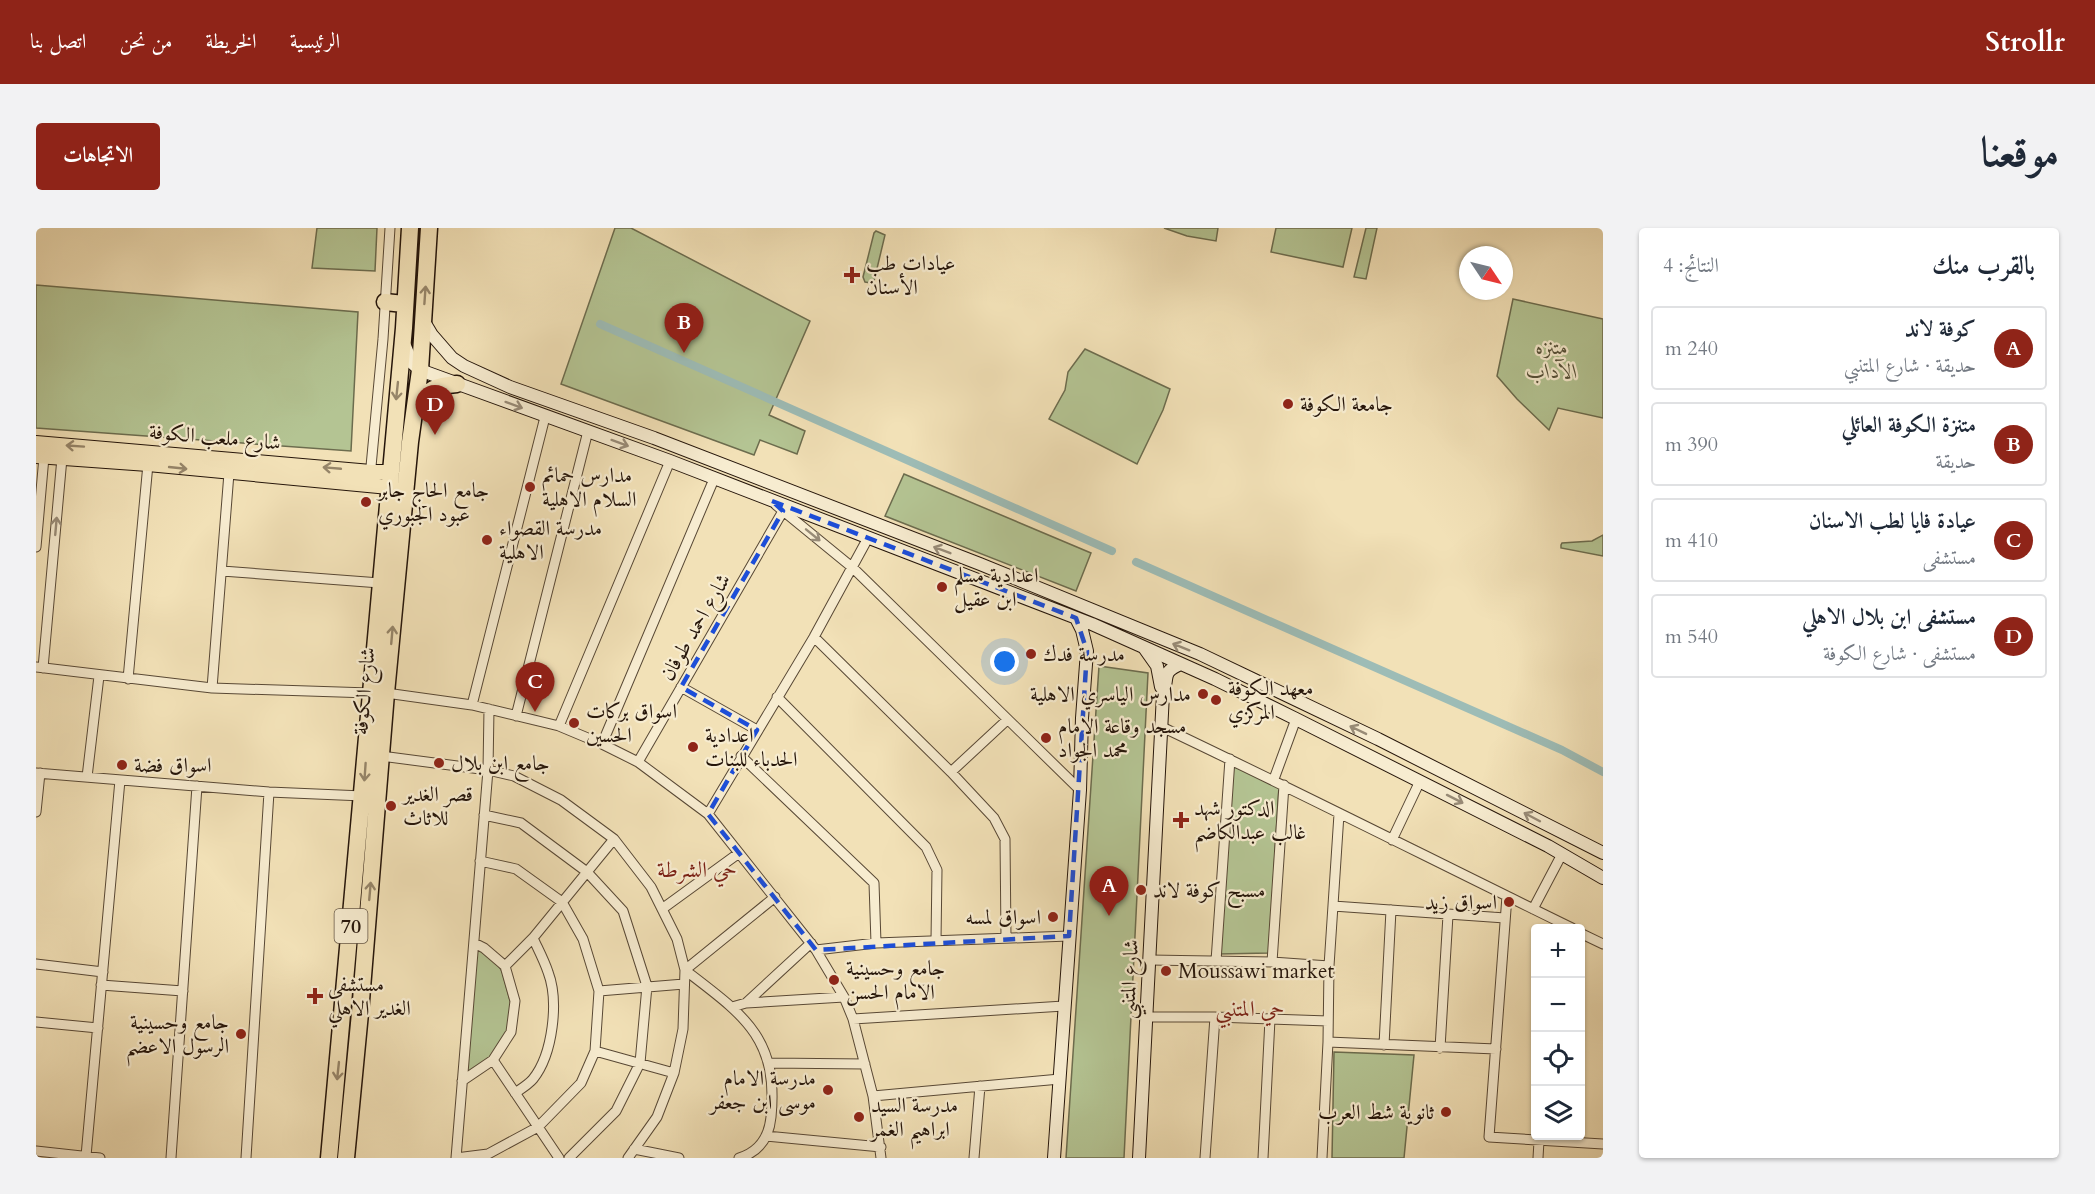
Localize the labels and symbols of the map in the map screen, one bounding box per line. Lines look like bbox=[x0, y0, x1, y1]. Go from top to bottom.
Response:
north arrow bbox=[1459, 246, 1513, 300]
place label: عيادات طب الأسنان bbox=[866, 249, 956, 302]
marker: عيادات طب الأسنان bbox=[843, 266, 861, 284]
one-way arrow bbox=[419, 285, 430, 305]
pin: B bbox=[664, 304, 704, 353]
park label: متنزه الآداب bbox=[1526, 333, 1578, 386]
one-way arrow bbox=[391, 380, 402, 400]
pin: D bbox=[416, 386, 454, 435]
place label: جامعة الكوفة bbox=[1300, 390, 1393, 419]
marker: جامعة الكوفة bbox=[1281, 397, 1295, 411]
one-way arrow bbox=[504, 401, 523, 412]
street label: شارع ملعب الكوفة bbox=[148, 417, 282, 461]
one-way arrow bbox=[610, 438, 629, 449]
one-way arrow bbox=[65, 440, 85, 451]
place label: مدارس حمائم السلام الاهلية bbox=[542, 461, 637, 517]
one-way arrow bbox=[168, 462, 187, 473]
one-way arrow bbox=[323, 462, 342, 473]
place label: جامع الحاج جابر عبود الجبوري bbox=[376, 476, 489, 530]
marker: مدارس حمائم السلام الاهلية bbox=[523, 480, 537, 494]
marker: جامع الحاج جابر عبود الجبوري bbox=[359, 495, 373, 509]
place label: مدرسة القصواء الاهلية bbox=[499, 514, 602, 567]
one-way arrow bbox=[51, 517, 62, 537]
one-way arrow bbox=[804, 528, 820, 541]
marker: مدرسة القصواء الاهلية bbox=[480, 533, 494, 547]
one-way arrow bbox=[934, 543, 952, 554]
place label: اعدادية مسلم ابن عقيل bbox=[954, 561, 1038, 614]
street label: شارع احمد طوفان bbox=[653, 568, 741, 688]
marker: اعدادية مسلم ابن عقيل bbox=[935, 580, 949, 594]
one-way arrow bbox=[387, 625, 398, 645]
place label: مدرسة فدك bbox=[1043, 640, 1125, 669]
one-way arrow bbox=[1173, 640, 1191, 651]
street label: شارع الكوفة bbox=[346, 646, 386, 736]
your location bbox=[990, 647, 1019, 676]
marker: مدرسة فدك bbox=[1024, 647, 1038, 661]
pin: C bbox=[516, 662, 554, 712]
place label: معهد الكوفة المركزي bbox=[1228, 674, 1313, 728]
place label: مدارس الياسري الاهلية bbox=[1030, 680, 1191, 710]
marker: مدارس الياسري الاهلية bbox=[1196, 687, 1210, 701]
marker: معهد الكوفة المركزي bbox=[1209, 693, 1223, 707]
place label: اسواق بركات الحسين bbox=[586, 697, 677, 750]
place label: مسجد وقاعة الامام محمد الجواد bbox=[1058, 712, 1187, 765]
marker: اسواق بركات الحسين bbox=[567, 716, 581, 730]
place label: اعدادية الحدباء للبنات bbox=[705, 721, 798, 774]
one-way arrow bbox=[1349, 723, 1367, 735]
marker: مسجد وقاعة الامام محمد الجواد bbox=[1039, 731, 1053, 745]
marker: اعدادية الحدباء للبنات bbox=[686, 740, 700, 754]
place label: جامع ابن بلال bbox=[451, 749, 550, 782]
place label: اسواق فضة bbox=[134, 751, 212, 780]
marker: جامع ابن بلال bbox=[432, 756, 446, 770]
marker: اسواق فضة bbox=[115, 758, 129, 772]
one-way arrow bbox=[359, 762, 370, 782]
place label: قصر الغدير للاثاث bbox=[401, 780, 473, 833]
one-way arrow bbox=[1446, 793, 1464, 805]
place label: الدكتور شهد غالب عبدالكاضم bbox=[1194, 794, 1306, 853]
marker: قصر الغدير للاثاث bbox=[384, 799, 398, 813]
marker: الدكتور شهد غالب عبدالكاضم bbox=[1172, 811, 1190, 829]
one-way arrow bbox=[1524, 811, 1542, 822]
district label: حي الشرطة bbox=[657, 855, 737, 888]
pin: A bbox=[1090, 866, 1128, 916]
place label: مسبح كوفة لاند bbox=[1153, 876, 1265, 909]
one-way arrow bbox=[365, 881, 376, 901]
marker: مسبح كوفة لاند bbox=[1134, 883, 1148, 897]
place label: اسواق زيد bbox=[1425, 888, 1497, 917]
marker: اسواق زيد bbox=[1502, 895, 1516, 909]
place label: اسواق لمسه bbox=[965, 903, 1041, 932]
road number: 70 bbox=[334, 909, 368, 943]
marker: اسواق لمسه bbox=[1046, 910, 1060, 924]
street label: شارع المتنبي bbox=[1113, 938, 1151, 1020]
place label: جامع وحسينية الامام الحسن bbox=[846, 954, 945, 1010]
place label: Moussawi market bbox=[1178, 957, 1334, 986]
marker: Moussawi market bbox=[1159, 964, 1173, 978]
place label: مستشفى الغدير الاهلي bbox=[328, 970, 411, 1028]
marker: جامع وحسينية الامام الحسن bbox=[827, 973, 841, 987]
marker: مستشفى الغدير الاهلي bbox=[306, 987, 324, 1005]
district label: حي المتنبي bbox=[1215, 994, 1285, 1029]
place label: جامع وحسينية الرسول الاعضم bbox=[126, 1008, 229, 1067]
marker: جامع وحسينية الرسول الاعضم bbox=[234, 1027, 248, 1041]
one-way arrow bbox=[332, 1061, 343, 1081]
place label: مدرسة الامام موسى ابن جعفر bbox=[708, 1064, 816, 1117]
marker: مدرسة الامام موسى ابن جعفر bbox=[821, 1083, 835, 1097]
place label: مدرسة السيد ابراهيم الغمر bbox=[869, 1091, 958, 1150]
place label: ثانوية شط العرب bbox=[1318, 1098, 1435, 1127]
marker: ثانوية شط العرب bbox=[1439, 1105, 1453, 1119]
marker: مدرسة السيد ابراهيم الغمر bbox=[852, 1110, 866, 1124]

